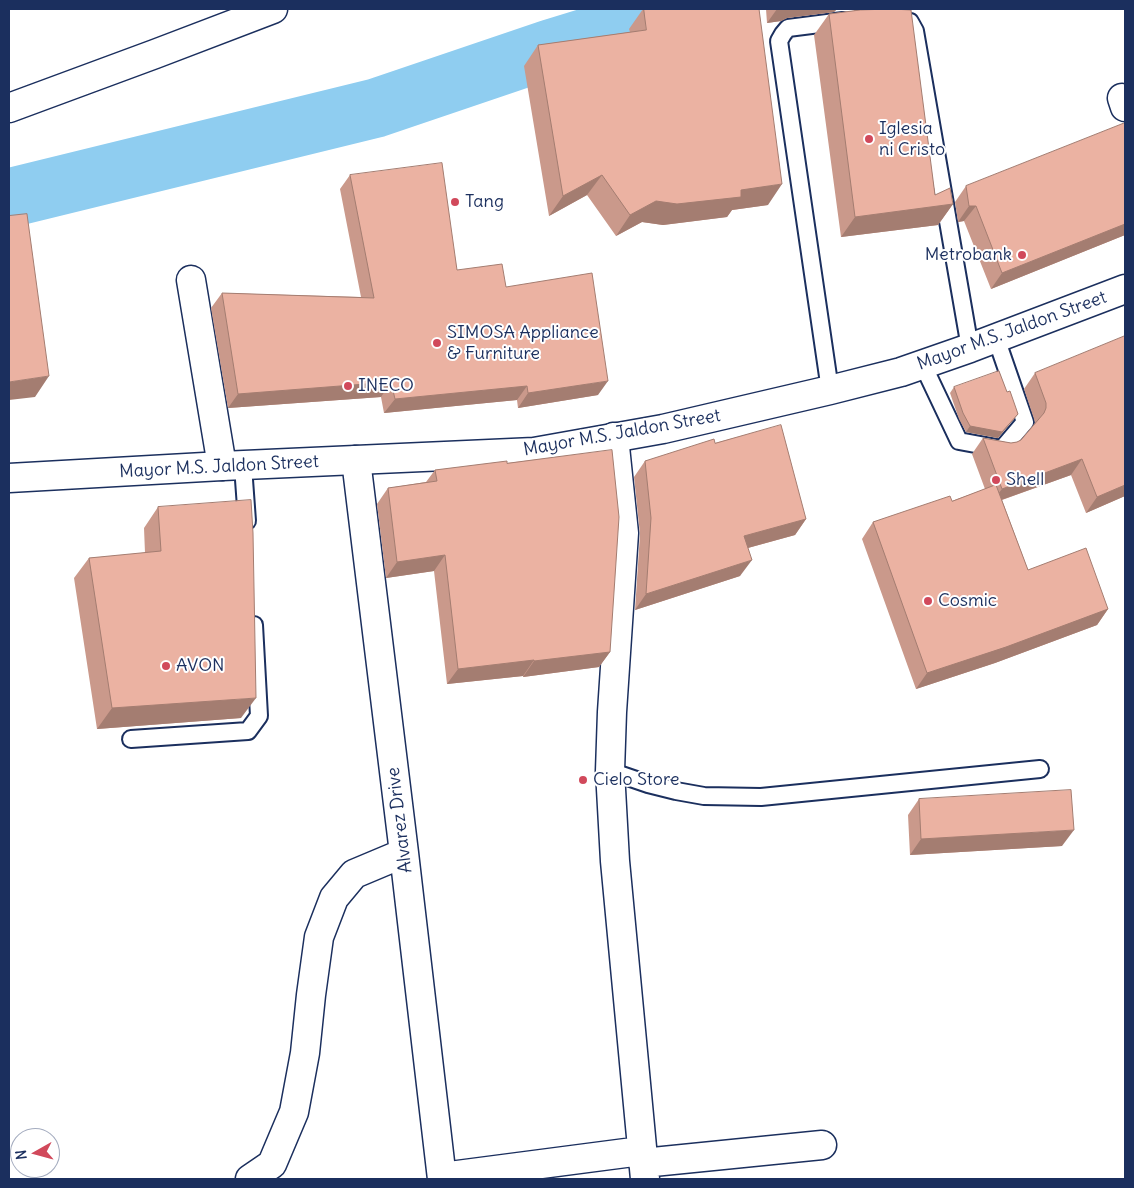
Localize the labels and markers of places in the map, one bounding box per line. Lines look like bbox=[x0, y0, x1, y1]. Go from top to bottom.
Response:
place label: Iglesia ni Cristo bbox=[879, 118, 945, 160]
marker: Iglesia ni Cristo bbox=[863, 133, 875, 145]
place label: Tang bbox=[465, 191, 504, 213]
marker: Tang bbox=[449, 196, 461, 208]
place label: Metrobank bbox=[925, 244, 1012, 266]
marker: Metrobank bbox=[1016, 249, 1028, 261]
place label: SIMOSA Appliance & Furniture bbox=[447, 322, 599, 364]
marker: SIMOSA Appliance & Furniture bbox=[431, 337, 443, 349]
place label: INECO bbox=[358, 375, 414, 397]
marker: INECO bbox=[342, 380, 354, 392]
place label: Shell bbox=[1006, 469, 1044, 491]
marker: Shell bbox=[990, 474, 1002, 486]
place label: Cosmic bbox=[938, 590, 997, 612]
marker: Cosmic bbox=[922, 595, 934, 607]
place label: AVON bbox=[176, 655, 225, 677]
marker: AVON bbox=[160, 660, 172, 672]
place label: Cielo Store bbox=[593, 769, 679, 791]
marker: Cielo Store bbox=[577, 774, 589, 786]

